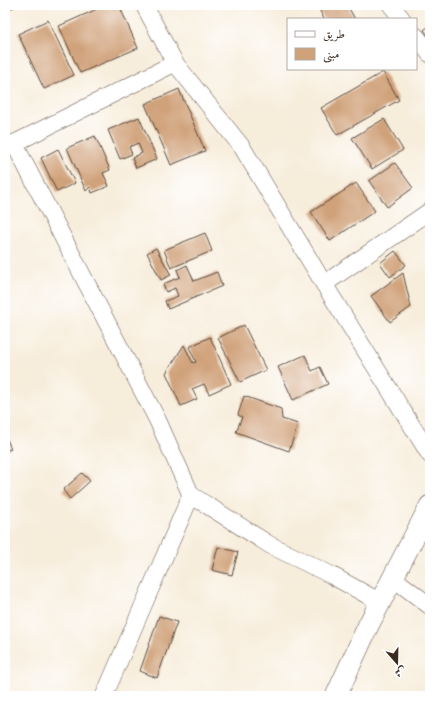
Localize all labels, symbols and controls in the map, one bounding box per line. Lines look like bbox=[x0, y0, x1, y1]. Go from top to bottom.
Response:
legend bbox=[287, 18, 417, 70]
text: طريق bbox=[323, 27, 345, 42]
text: مبنى bbox=[323, 47, 339, 63]
north arrow bbox=[377, 643, 417, 683]
text: ش bbox=[393, 664, 408, 680]

